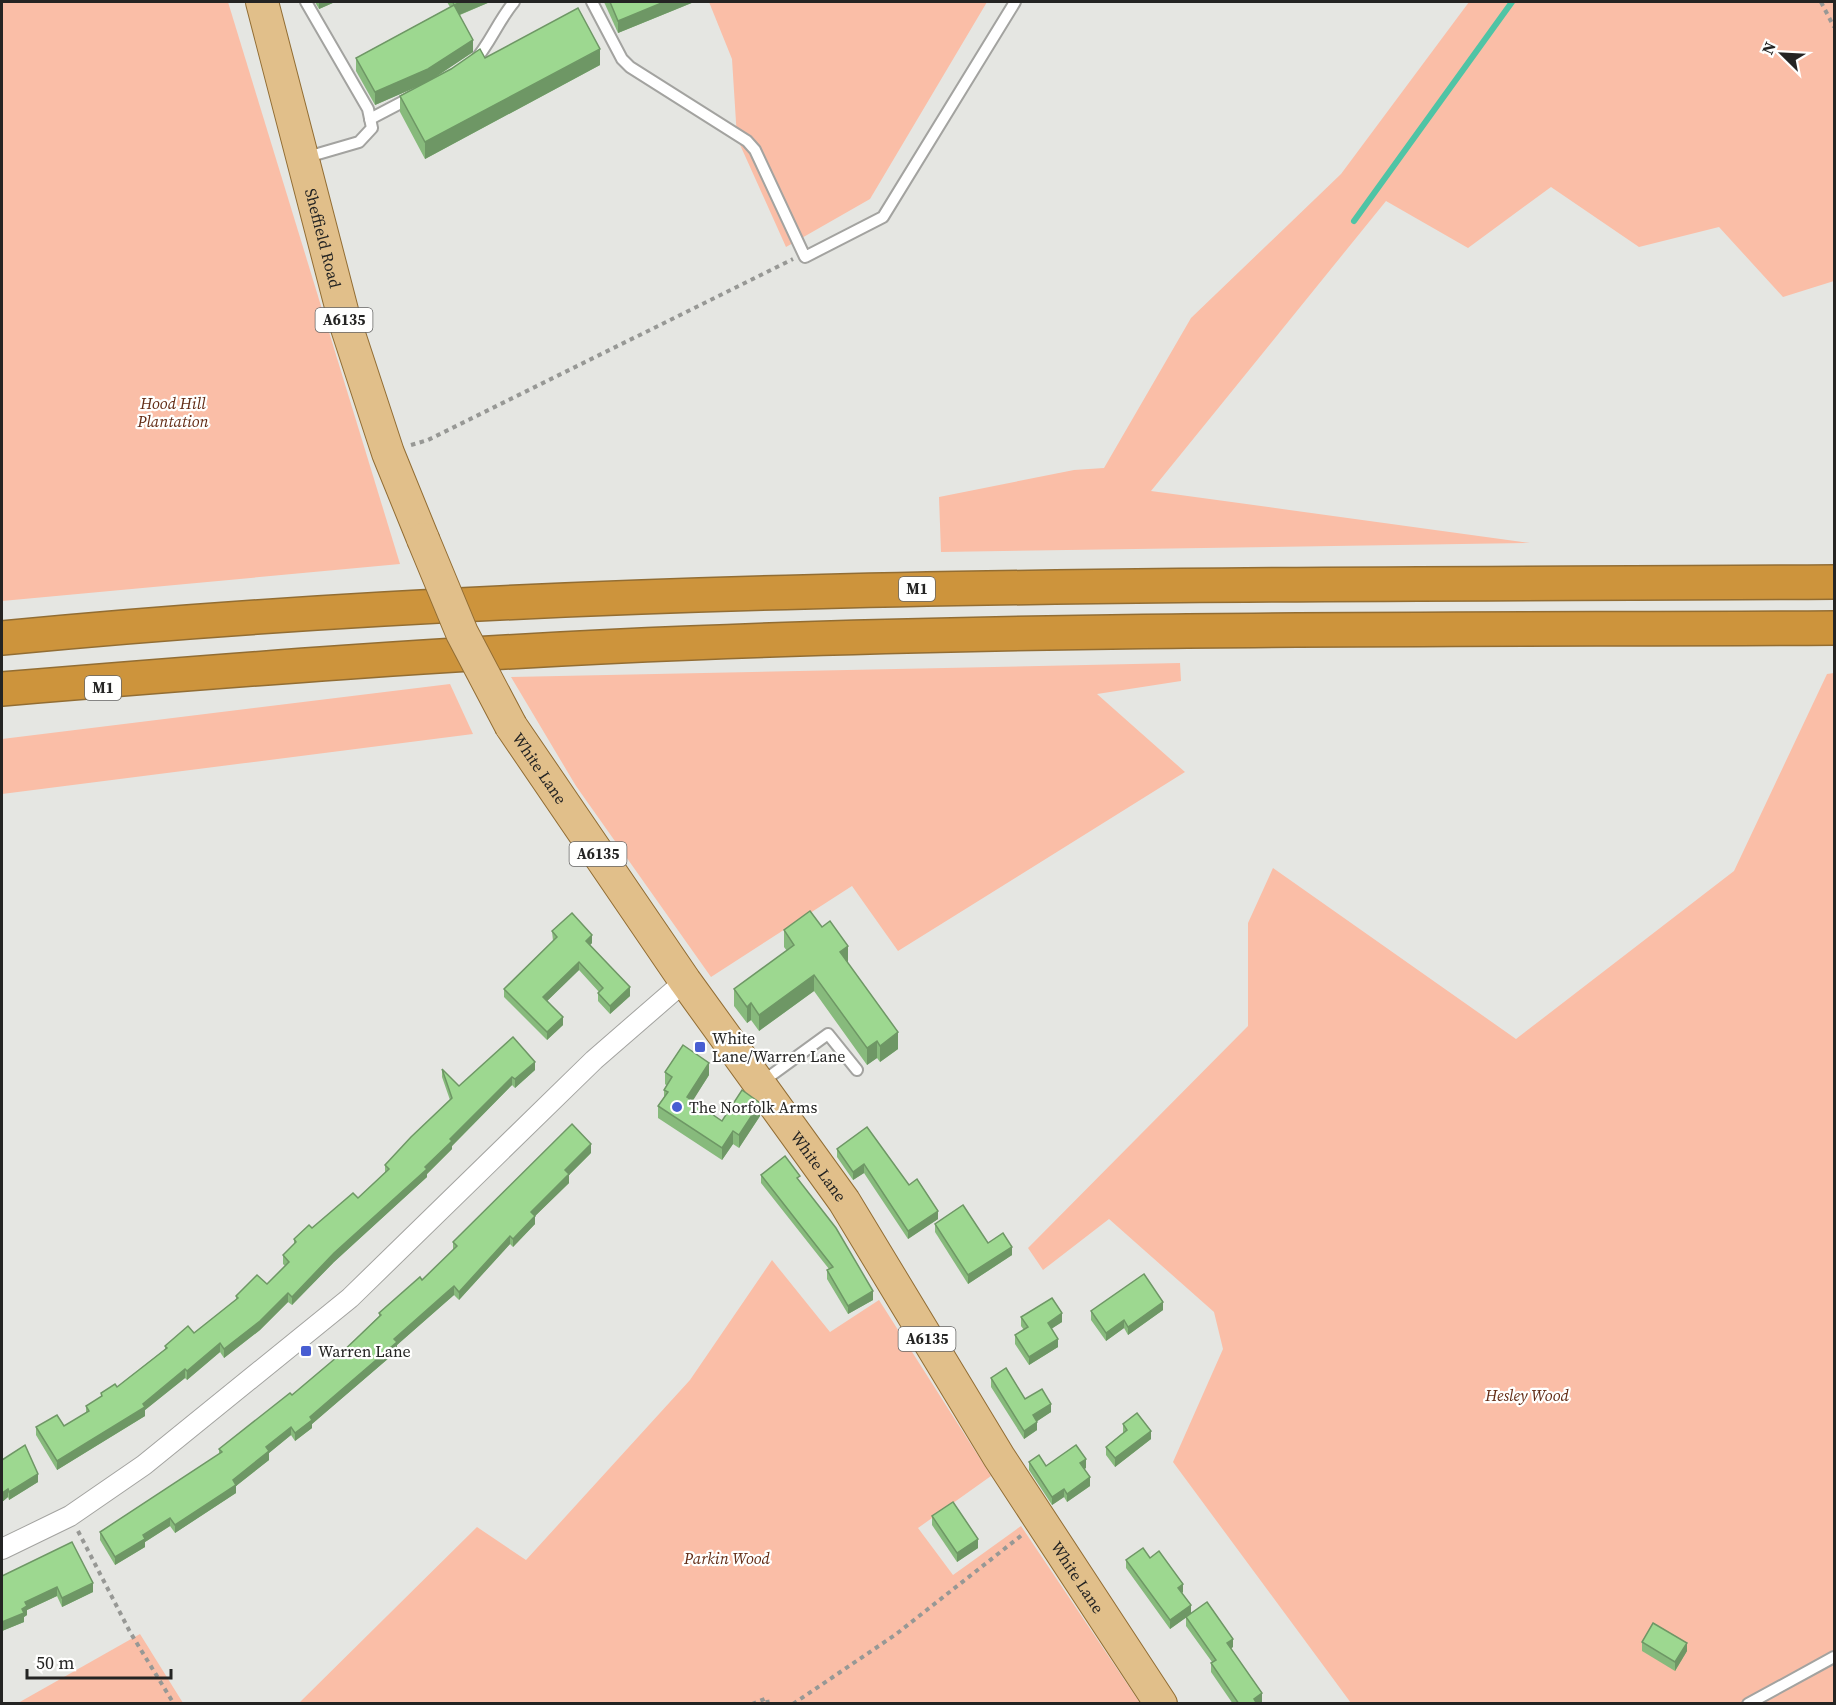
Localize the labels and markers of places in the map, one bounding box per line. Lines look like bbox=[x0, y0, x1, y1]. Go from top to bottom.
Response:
place label: White Lane/Warren Lane bbox=[712, 1027, 846, 1067]
marker: White Lane/Warren Lane bbox=[693, 1040, 707, 1054]
place label: The Norfolk Arms bbox=[689, 1096, 817, 1118]
marker: The Norfolk Arms bbox=[670, 1100, 684, 1114]
place label: Warren Lane bbox=[318, 1340, 411, 1362]
marker: Warren Lane bbox=[299, 1344, 313, 1358]

